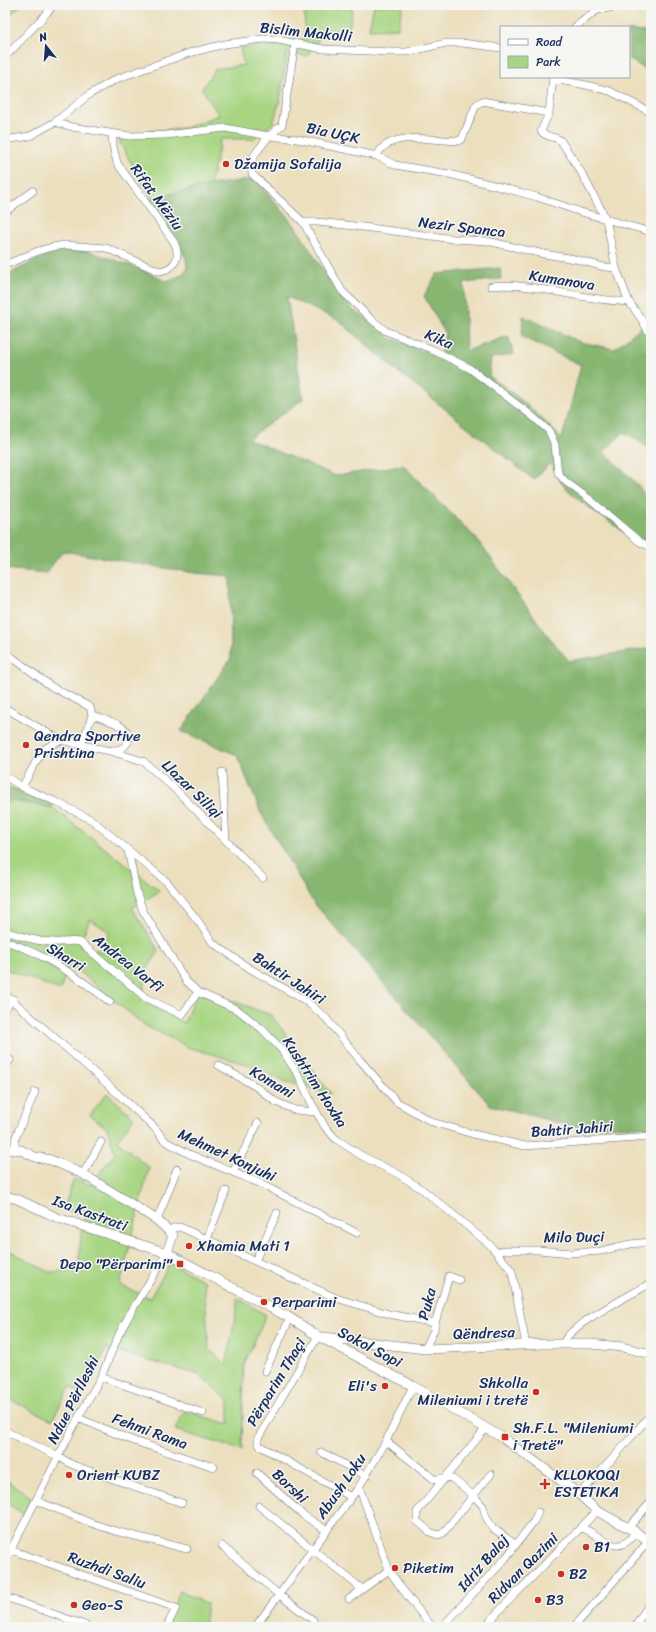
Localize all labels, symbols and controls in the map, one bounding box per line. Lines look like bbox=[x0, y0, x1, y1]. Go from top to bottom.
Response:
street label: Bislim Makolli bbox=[259, 14, 354, 50]
north arrow bbox=[26, 26, 66, 66]
legend bbox=[500, 26, 630, 78]
text: N bbox=[36, 27, 50, 47]
text: Road bbox=[536, 31, 563, 53]
text: Park bbox=[536, 51, 561, 73]
street label: Bia UÇK bbox=[304, 115, 363, 151]
place label: Džamija Sofalija bbox=[234, 151, 342, 177]
street label: Rifat Mëziu bbox=[124, 158, 190, 236]
marker: Džamija Sofalija bbox=[221, 159, 231, 169]
street label: Nezir Spanca bbox=[417, 209, 507, 245]
street label: Kumanova bbox=[527, 262, 597, 298]
street label: Kika bbox=[421, 321, 458, 357]
place label: Qendra Sportive Prishtina bbox=[34, 723, 141, 766]
marker: Qendra Sportive Prishtina bbox=[21, 740, 31, 750]
street label: Llazar Siliqi bbox=[155, 753, 229, 826]
street label: Andrea Varfi bbox=[86, 926, 170, 1000]
street label: Sharri bbox=[42, 935, 91, 979]
street label: Bahtir Jahiri bbox=[247, 945, 331, 1012]
street label: Kushtrim Hoxha bbox=[276, 1031, 355, 1133]
street label: Komani bbox=[245, 1058, 300, 1106]
street label: Bahtir Jahiri bbox=[530, 1113, 615, 1145]
street label: Mehmet Konjuhi bbox=[174, 1121, 281, 1189]
street label: Isa Kastrati bbox=[48, 1187, 132, 1239]
street label: Milo Duçi bbox=[543, 1223, 605, 1251]
place label: Xhamia Mati 1 bbox=[196, 1233, 290, 1259]
marker: Xhamia Mati 1 bbox=[184, 1241, 194, 1251]
place label: Depo "Përparimi" bbox=[59, 1251, 173, 1277]
marker: Depo "Përparimi" bbox=[175, 1259, 185, 1269]
street label: Puka bbox=[410, 1284, 444, 1323]
place label: Perparimi bbox=[272, 1289, 337, 1315]
marker: Perparimi bbox=[259, 1297, 269, 1307]
street label: Sokol Sopi bbox=[333, 1319, 408, 1375]
street label: Qëndresa bbox=[453, 1319, 516, 1347]
street label: Përparim Thaçi bbox=[239, 1332, 313, 1431]
street label: Ndue Përlleshi bbox=[40, 1351, 107, 1449]
place label: Shkolla Mileniumi i tretë bbox=[418, 1370, 528, 1413]
place label: Eli's bbox=[348, 1373, 377, 1399]
marker: Eli's bbox=[380, 1381, 390, 1391]
marker: Shkolla Mileniumi i tretë bbox=[531, 1387, 541, 1397]
street label: Fehmi Rama bbox=[108, 1405, 192, 1457]
place label: Sh.F.L. "Mileniumi i Tretë" bbox=[513, 1415, 634, 1458]
marker: Sh.F.L. "Mileniumi i Tretë" bbox=[500, 1432, 510, 1442]
street label: Abush Loku bbox=[308, 1448, 373, 1525]
place label: Orient KUBZ bbox=[77, 1462, 160, 1488]
street label: Borshi bbox=[266, 1462, 315, 1510]
place label: KLLOKOQI ESTETIKA bbox=[554, 1462, 620, 1505]
marker: Orient KUBZ bbox=[64, 1470, 74, 1480]
marker: KLLOKOQI ESTETIKA bbox=[539, 1478, 551, 1490]
street label: Ridvan Qazimi bbox=[481, 1526, 565, 1610]
street label: Idriz Balaj bbox=[450, 1528, 515, 1598]
place label: B1 bbox=[594, 1534, 610, 1560]
marker: B1 bbox=[581, 1542, 591, 1552]
street label: Ruzhdi Saliu bbox=[64, 1544, 150, 1596]
place label: Piketim bbox=[403, 1555, 454, 1581]
place label: B2 bbox=[569, 1561, 587, 1587]
marker: Piketim bbox=[390, 1563, 400, 1573]
marker: B2 bbox=[556, 1569, 566, 1579]
place label: B3 bbox=[546, 1587, 564, 1613]
place label: Geo-S bbox=[82, 1592, 124, 1618]
marker: B3 bbox=[533, 1595, 543, 1605]
marker: Geo-S bbox=[69, 1600, 79, 1610]

